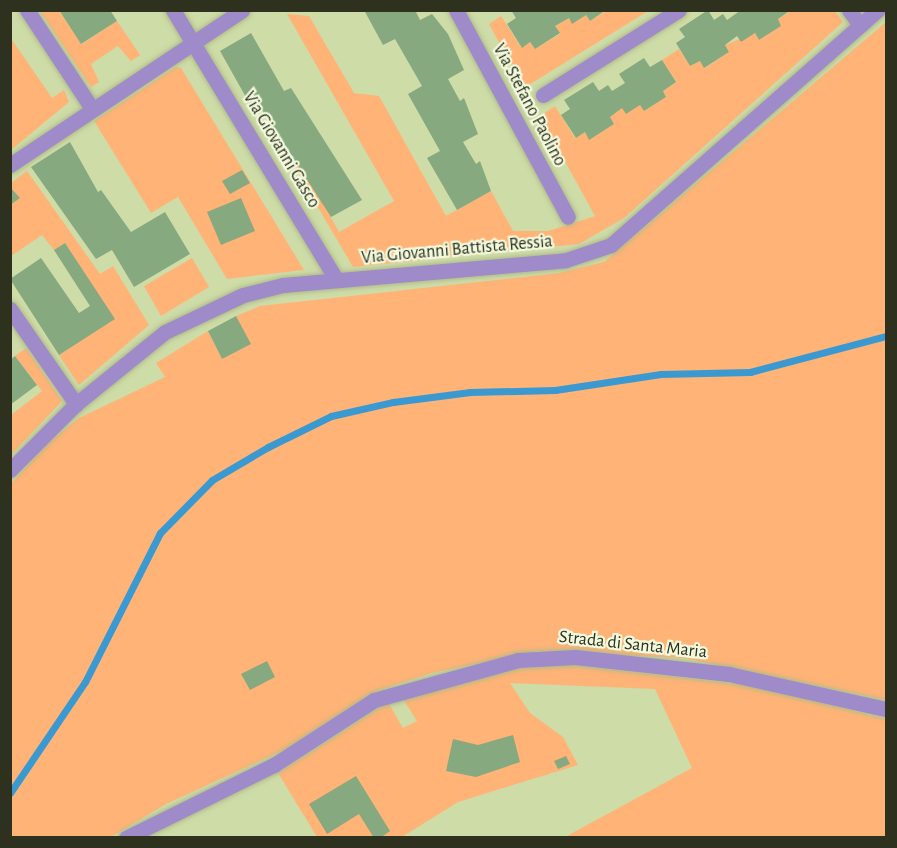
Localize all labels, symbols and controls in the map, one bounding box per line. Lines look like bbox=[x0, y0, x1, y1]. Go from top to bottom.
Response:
street label: Via Stefano Paolino bbox=[488, 40, 570, 170]
street label: Via Giovanni Gasco bbox=[238, 88, 324, 212]
street label: Via Giovanni Battista Ressia bbox=[360, 231, 554, 269]
street label: Strada di Santa Maria bbox=[558, 626, 708, 664]

